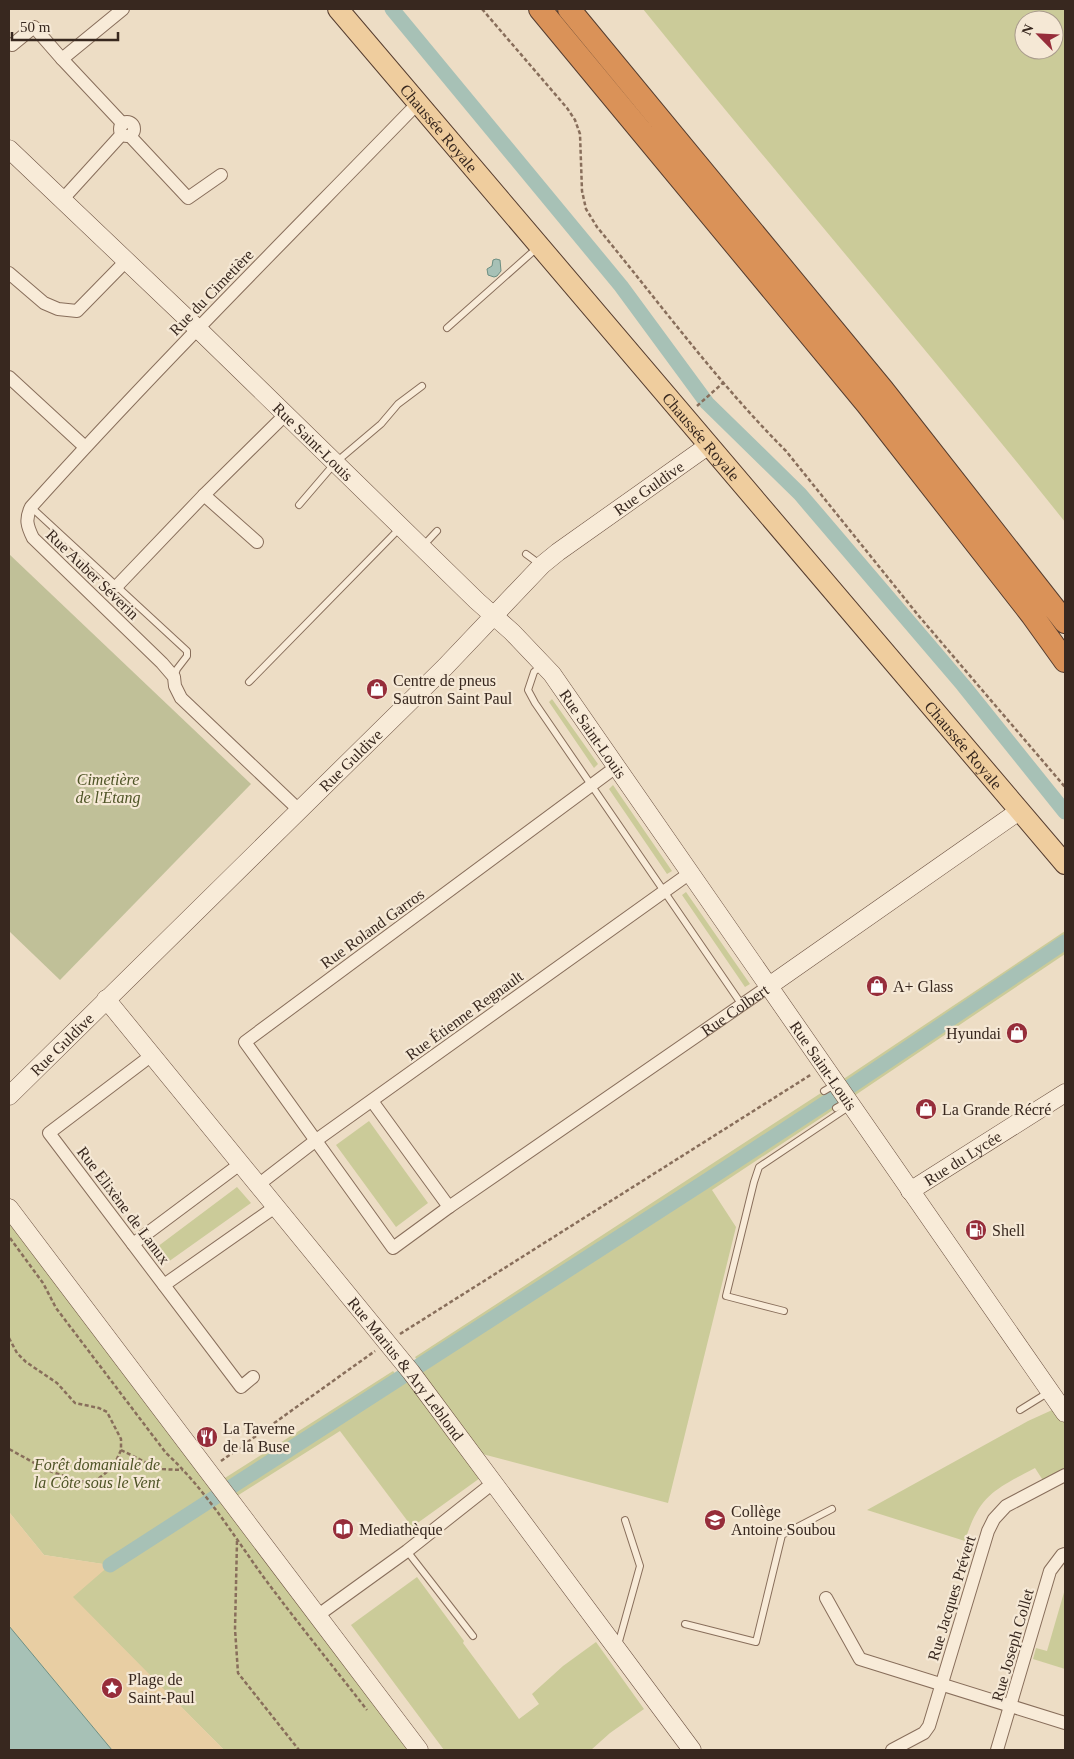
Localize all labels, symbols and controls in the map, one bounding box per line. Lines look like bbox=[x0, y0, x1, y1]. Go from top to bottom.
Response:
scale bar bbox=[12, 10, 119, 42]
north arrow bbox=[1014, 10, 1064, 60]
text: 50 m bbox=[20, 19, 51, 35]
text: N bbox=[1019, 22, 1036, 38]
street label: Chaussée Royale bbox=[397, 81, 481, 176]
street label: Rue du Cimetière bbox=[166, 246, 257, 339]
street label: Chaussée Royale bbox=[659, 389, 743, 484]
street label: Rue Saint-Louis bbox=[270, 399, 356, 484]
street label: Rue Guldive bbox=[611, 458, 687, 519]
street label: Rue Auber Séverin bbox=[43, 526, 142, 623]
place label: Centre de pneus Sautron Saint Paul bbox=[393, 672, 513, 707]
shop icon: Centre de pneus Sautron Saint Paul bbox=[365, 677, 389, 701]
street label: Rue Saint-Louis bbox=[556, 686, 630, 782]
street label: Chaussée Royale bbox=[921, 698, 1005, 793]
street label: Rue Guldive bbox=[316, 726, 386, 795]
park label: Cimetière de l'Étang bbox=[75, 771, 141, 807]
street label: Rue Roland Garros bbox=[317, 885, 427, 972]
street label: Rue Étienne Regnault bbox=[402, 966, 527, 1064]
shop icon: A+ Glass bbox=[865, 974, 889, 998]
place label: A+ Glass bbox=[893, 978, 953, 995]
street label: Rue Colbert bbox=[698, 981, 772, 1039]
street label: Rue Guldive bbox=[27, 1010, 97, 1079]
street label: Rue Saint-Louis bbox=[787, 1018, 860, 1114]
shop icon: Hyundai bbox=[1005, 1021, 1029, 1045]
place label: Hyundai bbox=[946, 1025, 1002, 1043]
shop icon: La Grande Récré bbox=[914, 1097, 938, 1121]
place label: La Grande Récré bbox=[942, 1101, 1051, 1118]
street label: Rue du Lycée bbox=[921, 1128, 1004, 1189]
street label: Rue Elixène de Lanux bbox=[74, 1143, 173, 1267]
fuel station icon: Shell bbox=[964, 1218, 988, 1242]
place label: Shell bbox=[992, 1222, 1025, 1239]
street label: Rue Marius & Ary Leblond bbox=[344, 1294, 467, 1444]
place label: La Taverne de la Buse bbox=[223, 1420, 295, 1455]
restaurant icon: La Taverne de la Buse bbox=[195, 1425, 219, 1449]
park label: Forêt domaniale de la Côte sous le Vent bbox=[33, 1456, 161, 1491]
place label: Collège Antoine Soubou bbox=[731, 1503, 835, 1538]
school or university icon: Collège Antoine Soubou bbox=[703, 1508, 727, 1532]
library icon: Mediathèque bbox=[331, 1517, 355, 1541]
place label: Mediathèque bbox=[359, 1521, 443, 1539]
street label: Rue Jacques Prévert bbox=[924, 1533, 980, 1663]
street label: Rue Joseph Collet bbox=[988, 1586, 1038, 1704]
place label: Plage de Saint-Paul bbox=[128, 1671, 195, 1706]
place icon: Plage de Saint-Paul bbox=[100, 1676, 124, 1700]

